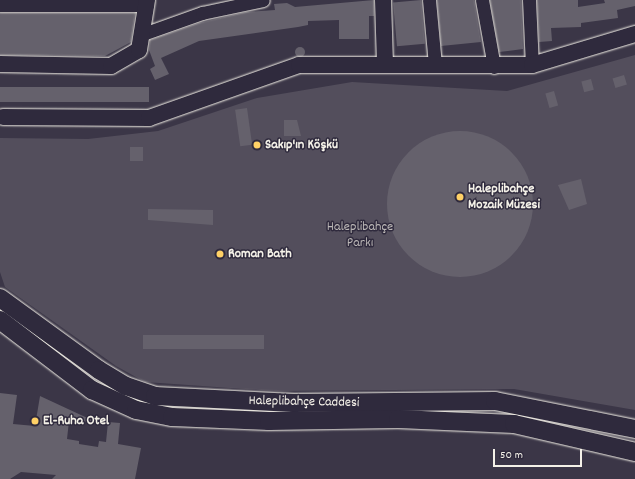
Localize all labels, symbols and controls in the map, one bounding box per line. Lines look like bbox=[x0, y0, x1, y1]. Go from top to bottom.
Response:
place label: Sakıp'ın Köşkü bbox=[265, 137, 338, 153]
marker: Sakıp'ın Köşkü bbox=[252, 140, 262, 150]
place label: Haleplibahçe Mozaik Müzesi bbox=[468, 181, 540, 214]
marker: Haleplibahçe Mozaik Müzesi bbox=[455, 192, 465, 202]
park label: Haleplibahçe Parkı bbox=[327, 219, 393, 252]
place label: Roman Bath bbox=[228, 246, 292, 262]
marker: Roman Bath bbox=[215, 249, 225, 259]
street label: Haleplibahçe Caddesi bbox=[248, 393, 360, 411]
place label: El-Ruha Otel bbox=[43, 413, 109, 429]
marker: El-Ruha Otel bbox=[30, 416, 40, 426]
scale bar bbox=[495, 441, 584, 467]
text: 50 m bbox=[500, 447, 523, 464]

